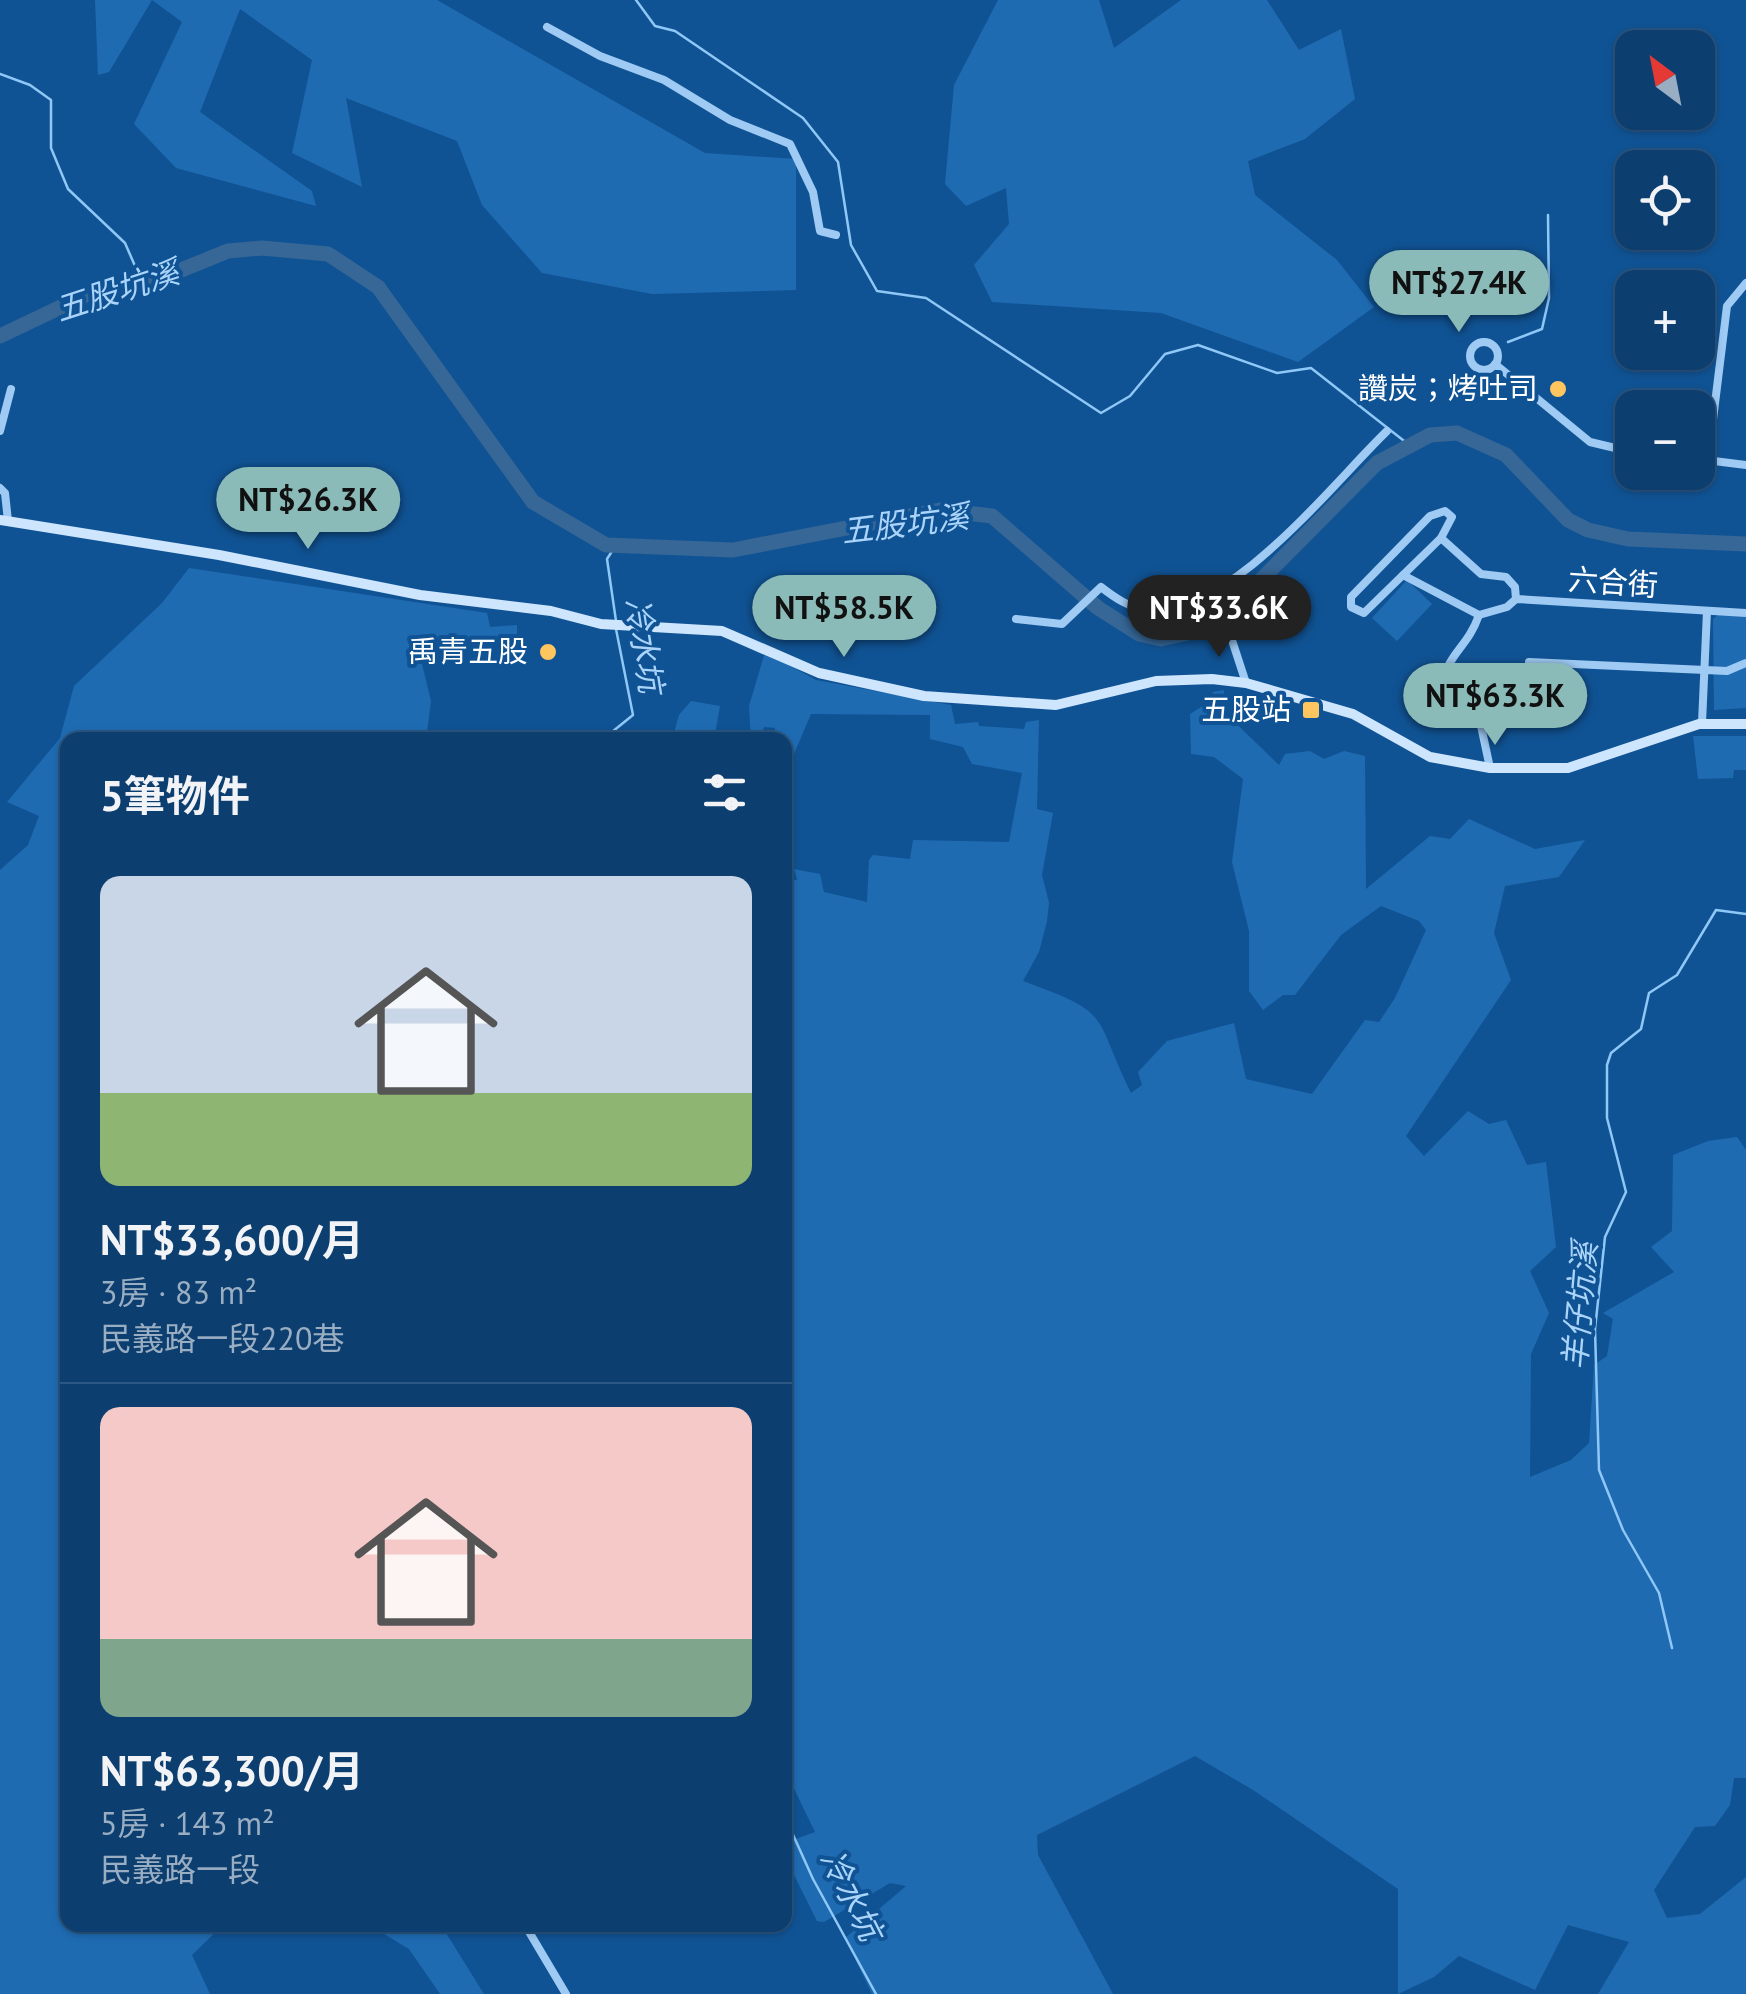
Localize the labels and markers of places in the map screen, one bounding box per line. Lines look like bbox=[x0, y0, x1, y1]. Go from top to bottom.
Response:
pin: NT$27.4K bbox=[1356, 250, 1562, 335]
place label: 讚炭；烤吐司 bbox=[1358, 368, 1538, 407]
marker: 讚炭；烤吐司 bbox=[1547, 378, 1569, 400]
pin: NT$26.3K bbox=[205, 467, 411, 552]
pin: NT$58.5K bbox=[741, 575, 947, 660]
pin: NT$33.6K bbox=[1116, 575, 1322, 660]
place label: 禹青五股 bbox=[408, 631, 528, 670]
marker: 禹青五股 bbox=[537, 641, 559, 663]
pin: NT$63.3K bbox=[1392, 663, 1598, 748]
place label: 五股站 bbox=[1201, 689, 1291, 728]
marker: 五股站 bbox=[1300, 699, 1322, 721]

